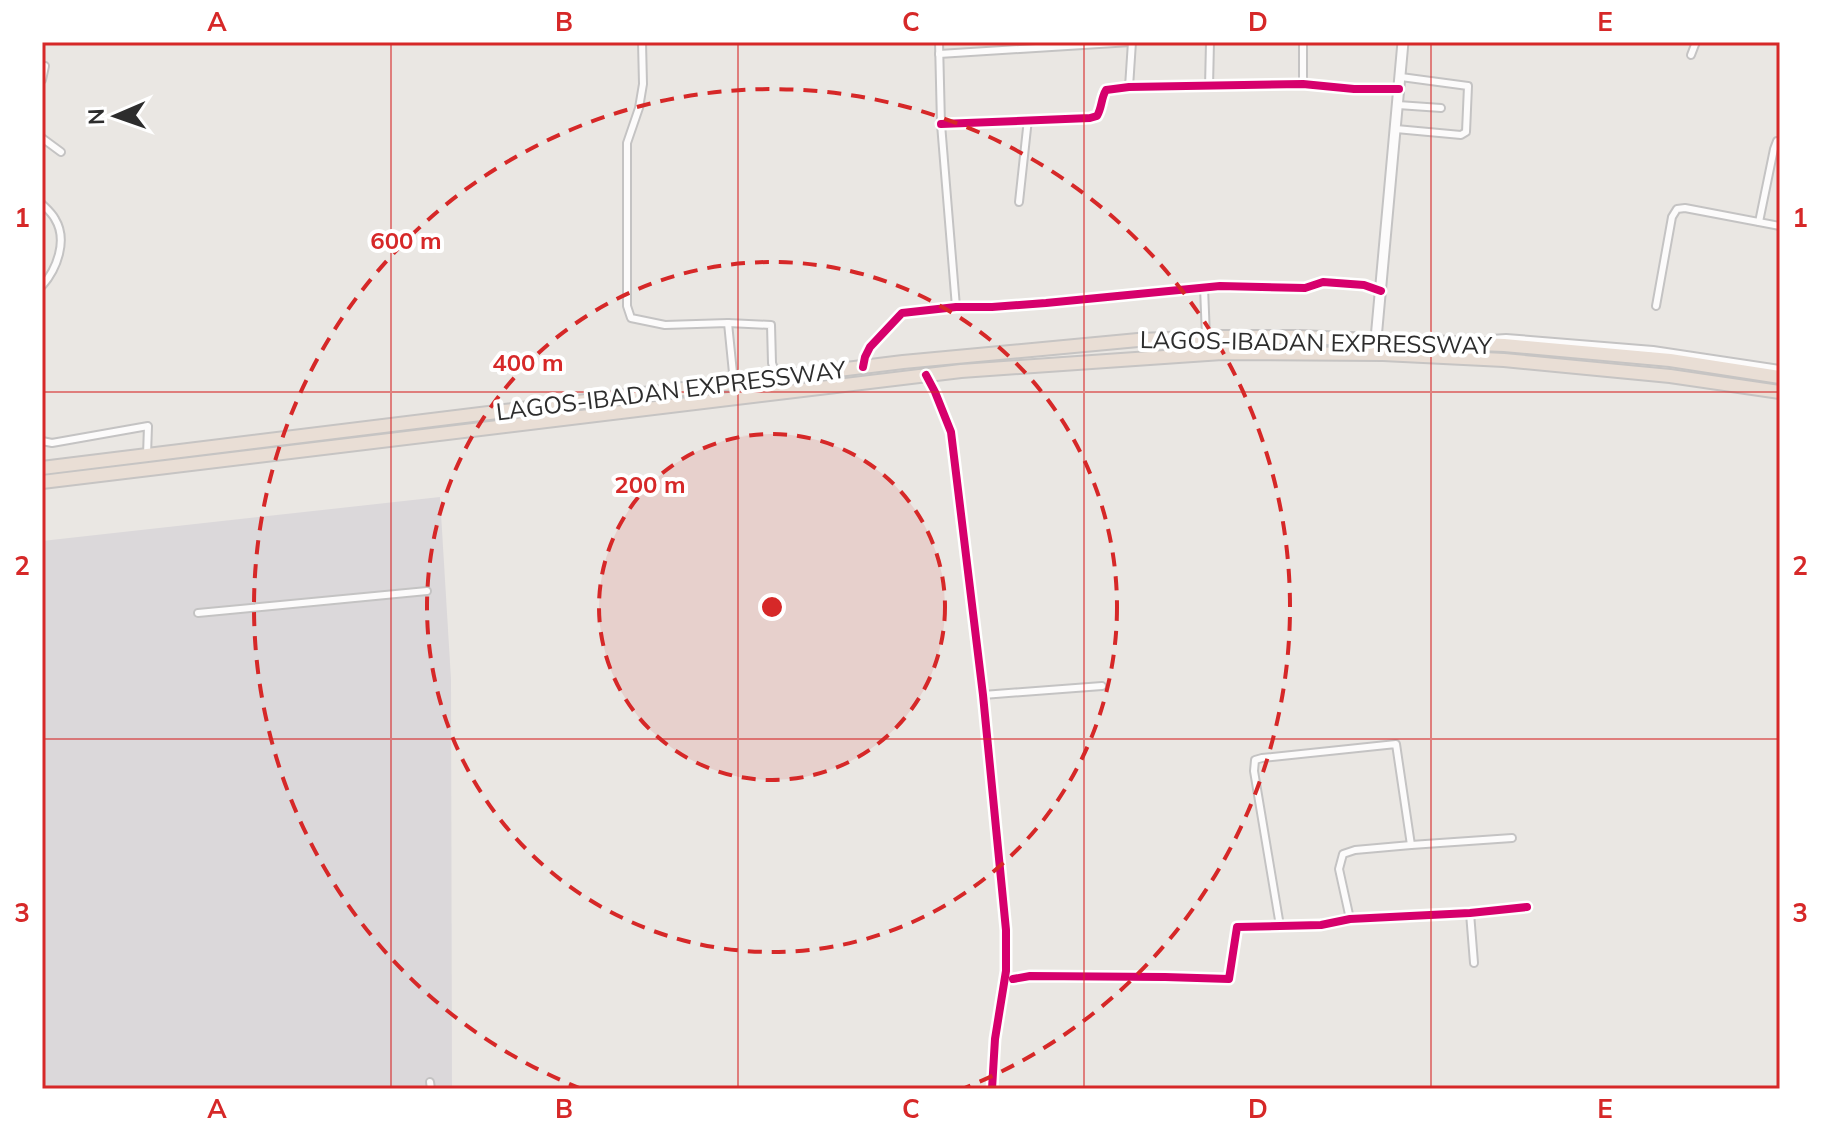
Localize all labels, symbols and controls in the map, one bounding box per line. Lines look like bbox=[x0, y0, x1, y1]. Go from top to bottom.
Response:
text: A bbox=[207, 5, 227, 38]
text: B bbox=[555, 5, 573, 38]
text: C bbox=[902, 5, 920, 38]
text: D bbox=[1248, 5, 1268, 38]
text: E bbox=[1597, 5, 1613, 38]
north arrow bbox=[76, 76, 156, 156]
text: N bbox=[82, 108, 110, 125]
text: 1 bbox=[14, 201, 30, 234]
text: 1 bbox=[1792, 201, 1808, 234]
text: 600 m bbox=[370, 225, 442, 255]
street label: LAGOS-IBADAN EXPRESSWAY bbox=[1140, 324, 1493, 360]
text: 400 m bbox=[492, 347, 564, 377]
street label: LAGOS-IBADAN EXPRESSWAY bbox=[494, 354, 848, 426]
text: 200 m bbox=[614, 469, 686, 499]
text: 2 bbox=[14, 549, 30, 582]
text: 2 bbox=[1792, 549, 1808, 582]
centre of rings bbox=[758, 593, 786, 621]
text: 3 bbox=[14, 896, 30, 929]
text: 3 bbox=[1792, 896, 1808, 929]
text: A bbox=[207, 1092, 227, 1125]
text: B bbox=[555, 1092, 573, 1125]
text: C bbox=[902, 1092, 920, 1125]
text: D bbox=[1248, 1092, 1268, 1125]
text: E bbox=[1597, 1092, 1613, 1125]

